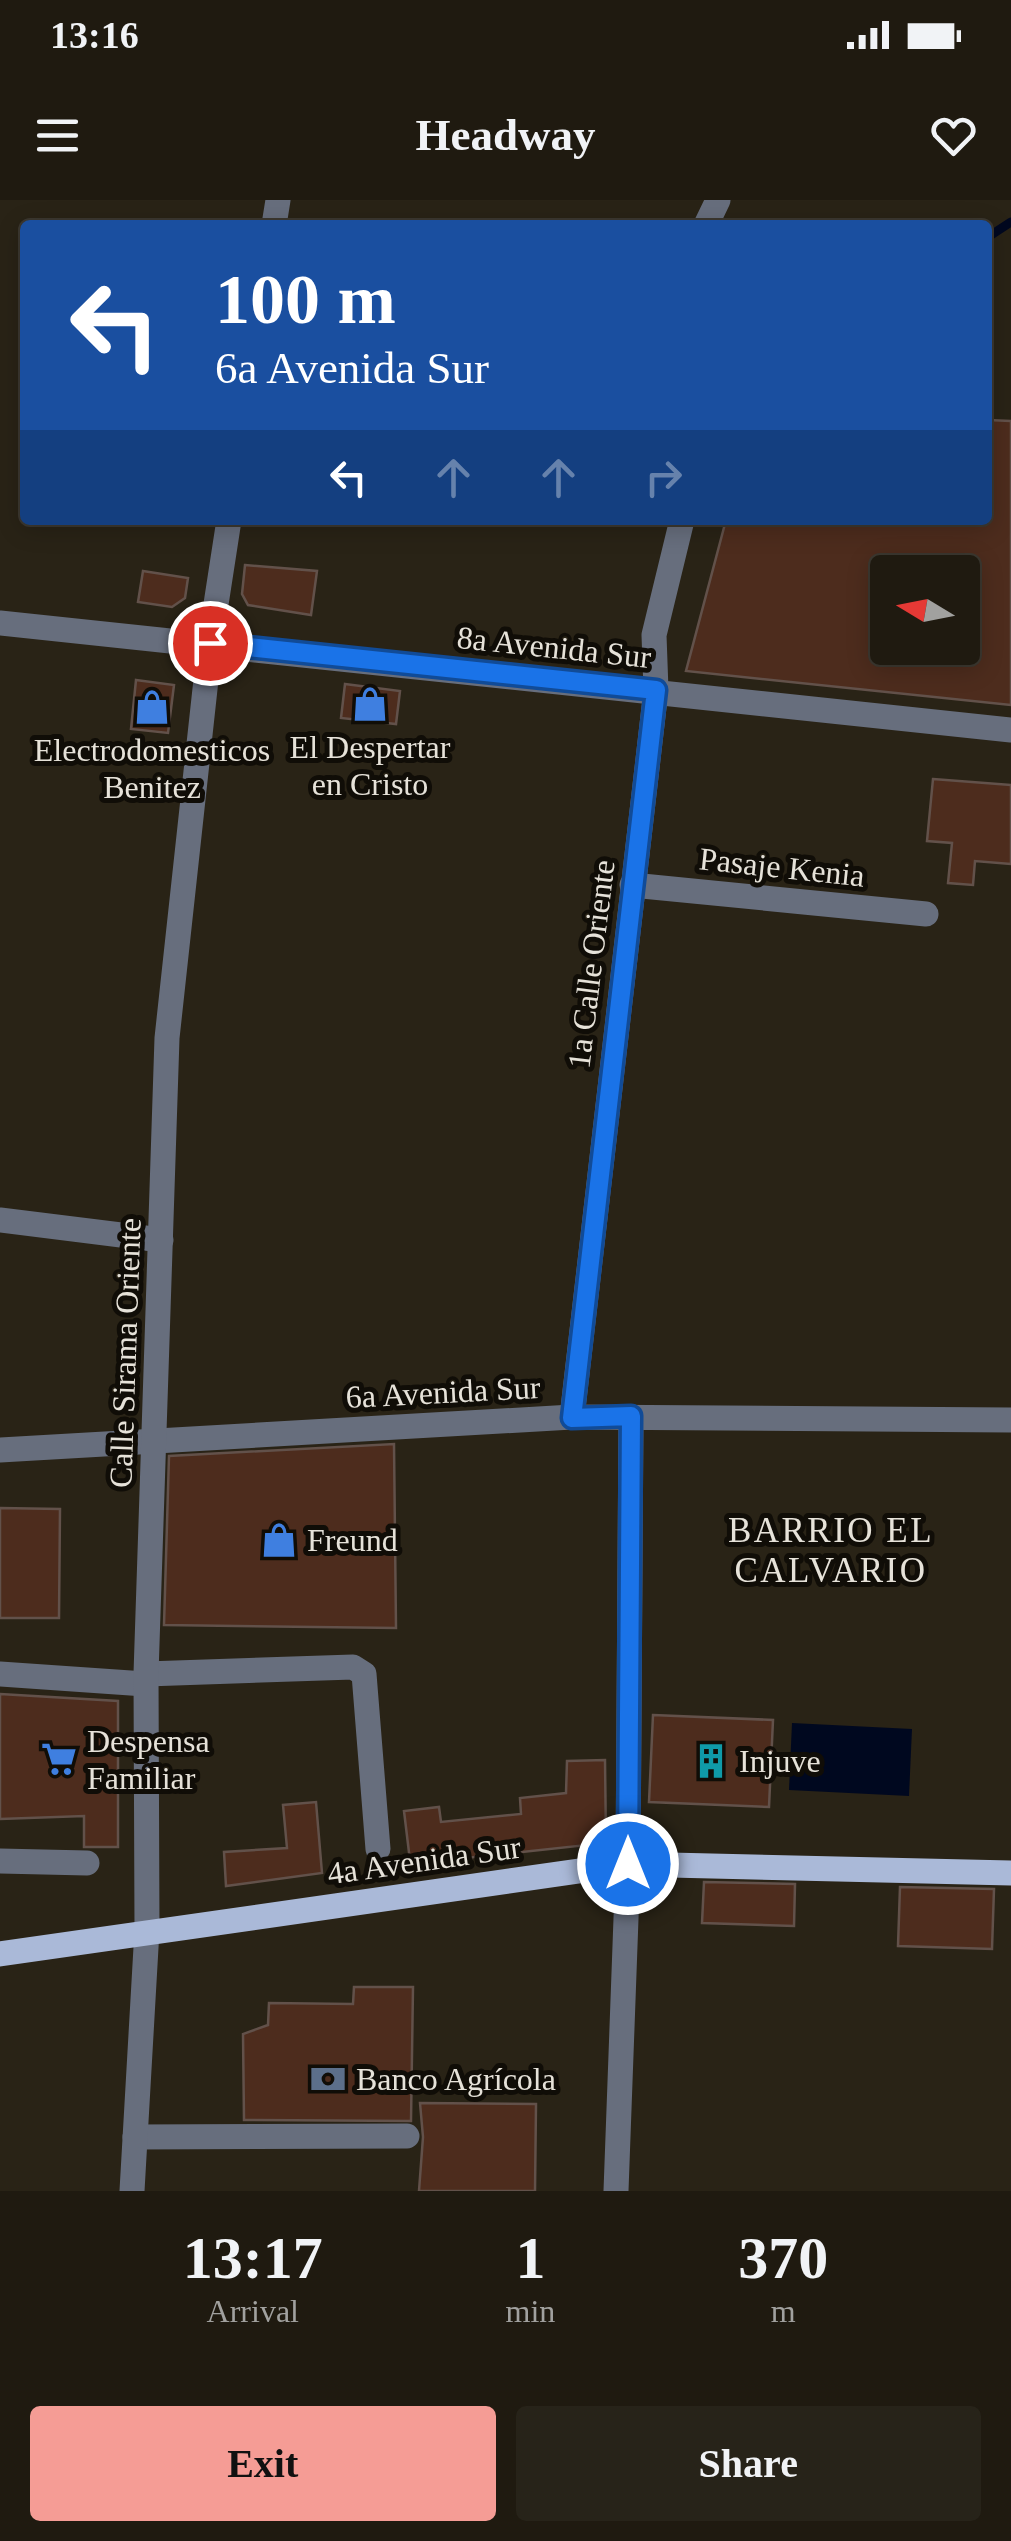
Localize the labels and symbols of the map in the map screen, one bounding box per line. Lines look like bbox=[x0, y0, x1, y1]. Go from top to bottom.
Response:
north arrow bbox=[870, 555, 980, 665]
pin bbox=[168, 601, 253, 686]
street label: 8a Avenida Sur bbox=[455, 619, 653, 675]
shop icon: El Despertar en Cristo bbox=[351, 685, 389, 723]
shop icon: Electrodomesticos Benitez bbox=[133, 688, 171, 726]
place label: El Despertar en Cristo bbox=[290, 729, 451, 802]
place label: Electrodomesticos Benitez bbox=[34, 732, 270, 805]
street label: Pasaje Kenia bbox=[697, 840, 867, 894]
street label: 1a Calle Oriente bbox=[560, 858, 622, 1070]
street label: Calle Sirama Oriente bbox=[102, 1217, 148, 1489]
street label: 6a Avenida Sur bbox=[345, 1369, 542, 1415]
district label: BARRIO EL CALVARIO bbox=[728, 1511, 934, 1590]
shop icon: Freund bbox=[260, 1521, 298, 1559]
place label: Freund bbox=[307, 1522, 398, 1558]
place label: Despensa Familiar bbox=[87, 1723, 210, 1796]
supermarket icon: Despensa Familiar bbox=[40, 1740, 78, 1778]
building icon: Injuve bbox=[692, 1742, 730, 1780]
place label: Injuve bbox=[739, 1743, 821, 1779]
position arrow bbox=[576, 1812, 680, 1916]
street label: 4a Avenida Sur bbox=[325, 1829, 523, 1891]
bank icon: Banco Agrícola bbox=[309, 2060, 347, 2098]
place label: Banco Agrícola bbox=[356, 2061, 556, 2097]

